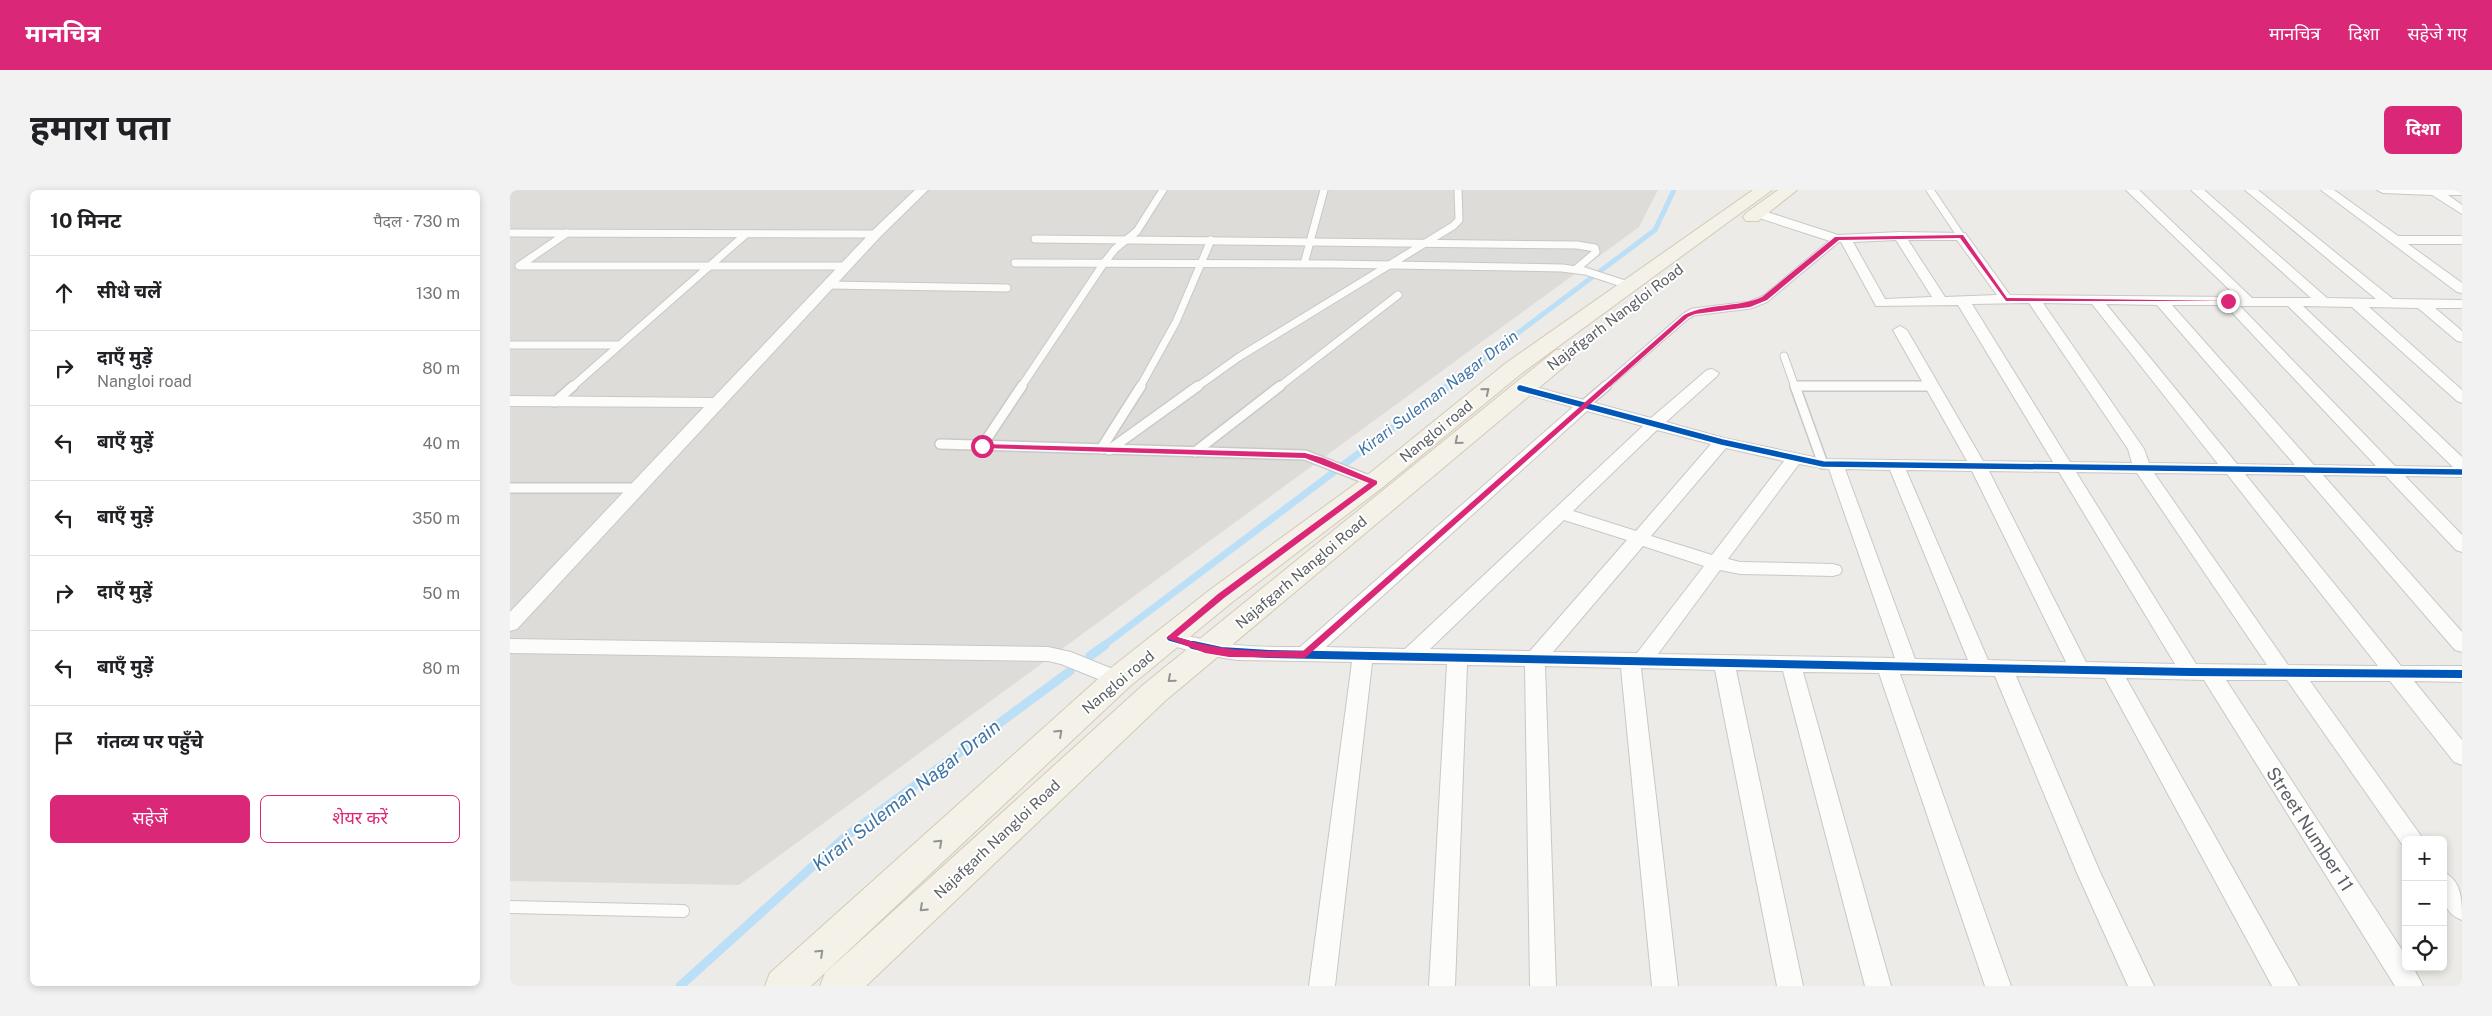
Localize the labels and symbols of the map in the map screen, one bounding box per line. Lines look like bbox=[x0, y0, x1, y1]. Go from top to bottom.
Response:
street label: Najafgarh Nangloi Road bbox=[1544, 260, 1686, 374]
route end bbox=[2217, 290, 2240, 313]
water label: Kirari Suleman Nagar Drain bbox=[1354, 326, 1522, 459]
one-way arrow bbox=[1480, 388, 1489, 396]
street label: Nangloi road bbox=[1396, 396, 1476, 466]
route start bbox=[971, 435, 994, 458]
one-way arrow bbox=[1454, 436, 1463, 445]
street label: Najafgarh Nangloi Road bbox=[1232, 512, 1370, 632]
street label: Nangloi road bbox=[1078, 647, 1158, 717]
one-way arrow bbox=[1168, 673, 1177, 682]
water label: Kirari Suleman Nagar Drain bbox=[808, 715, 1004, 875]
one-way arrow bbox=[1053, 730, 1062, 739]
street label: Street Number 11 bbox=[2262, 763, 2358, 895]
street label: Najafgarh Nangloi Road bbox=[931, 776, 1063, 902]
one-way arrow bbox=[934, 840, 943, 849]
one-way arrow bbox=[920, 902, 929, 911]
one-way arrow bbox=[814, 950, 823, 959]

